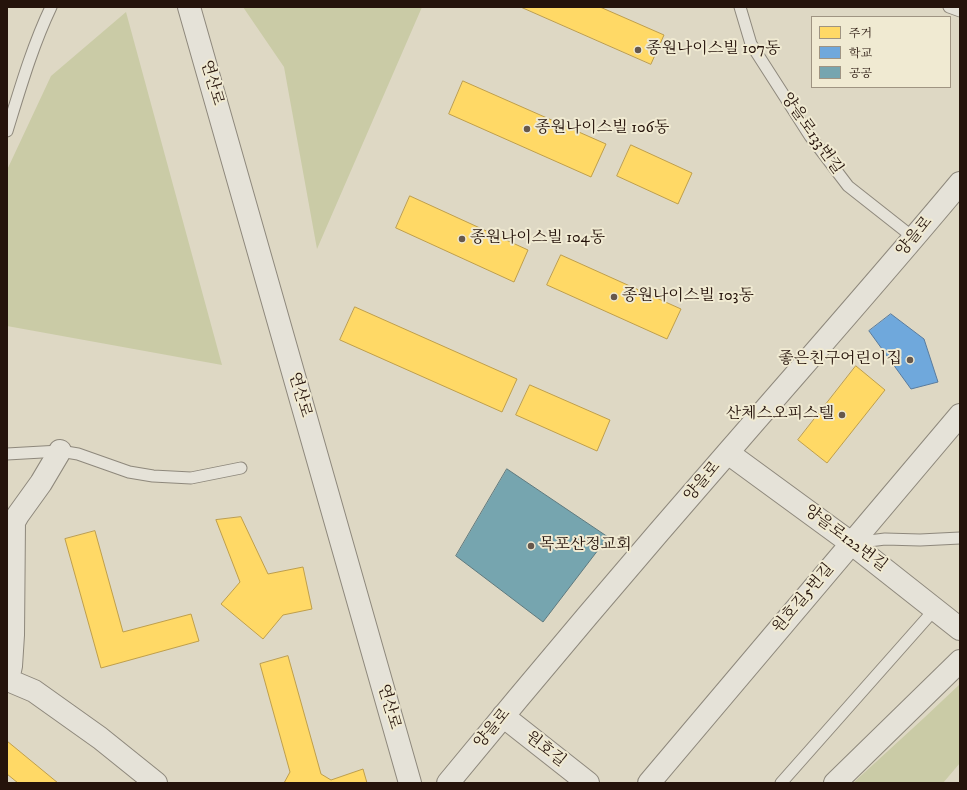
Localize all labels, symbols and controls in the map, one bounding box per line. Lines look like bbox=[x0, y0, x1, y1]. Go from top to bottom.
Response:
legend bbox=[811, 16, 951, 88]
text: 주거 bbox=[849, 26, 872, 41]
place label: 종원나이스빌 107동 bbox=[646, 40, 780, 60]
marker: 종원나이스빌 107동 bbox=[633, 45, 643, 55]
text: 학교 bbox=[849, 46, 872, 61]
street label: 연산로 bbox=[195, 58, 227, 108]
text: 공공 bbox=[849, 66, 872, 81]
street label: 양을로133번길 bbox=[776, 90, 846, 178]
place label: 종원나이스빌 106동 bbox=[535, 119, 669, 139]
marker: 종원나이스빌 106동 bbox=[522, 124, 532, 134]
street label: 양을로 bbox=[893, 213, 937, 261]
place label: 종원나이스빌 104동 bbox=[470, 229, 605, 249]
marker: 종원나이스빌 104동 bbox=[457, 234, 467, 244]
place label: 종원나이스빌 103동 bbox=[622, 287, 754, 307]
marker: 종원나이스빌 103동 bbox=[609, 292, 619, 302]
place label: 좋은친구어린이집 bbox=[778, 350, 902, 370]
marker: 좋은친구어린이집 bbox=[905, 355, 915, 365]
street label: 연산로 bbox=[283, 370, 315, 420]
place label: 산체스오피스텔 bbox=[726, 405, 834, 425]
marker: 산체스오피스텔 bbox=[837, 410, 847, 420]
street label: 양을로 bbox=[681, 458, 725, 506]
street label: 양을로122번길 bbox=[800, 502, 890, 576]
place label: 목포산정교회 bbox=[539, 536, 632, 556]
marker: 목포산정교회 bbox=[526, 541, 536, 551]
street label: 원호길5번길 bbox=[769, 560, 839, 638]
street label: 연산로 bbox=[372, 682, 404, 732]
street label: 양을로 bbox=[471, 705, 515, 753]
street label: 원호길 bbox=[521, 728, 569, 772]

